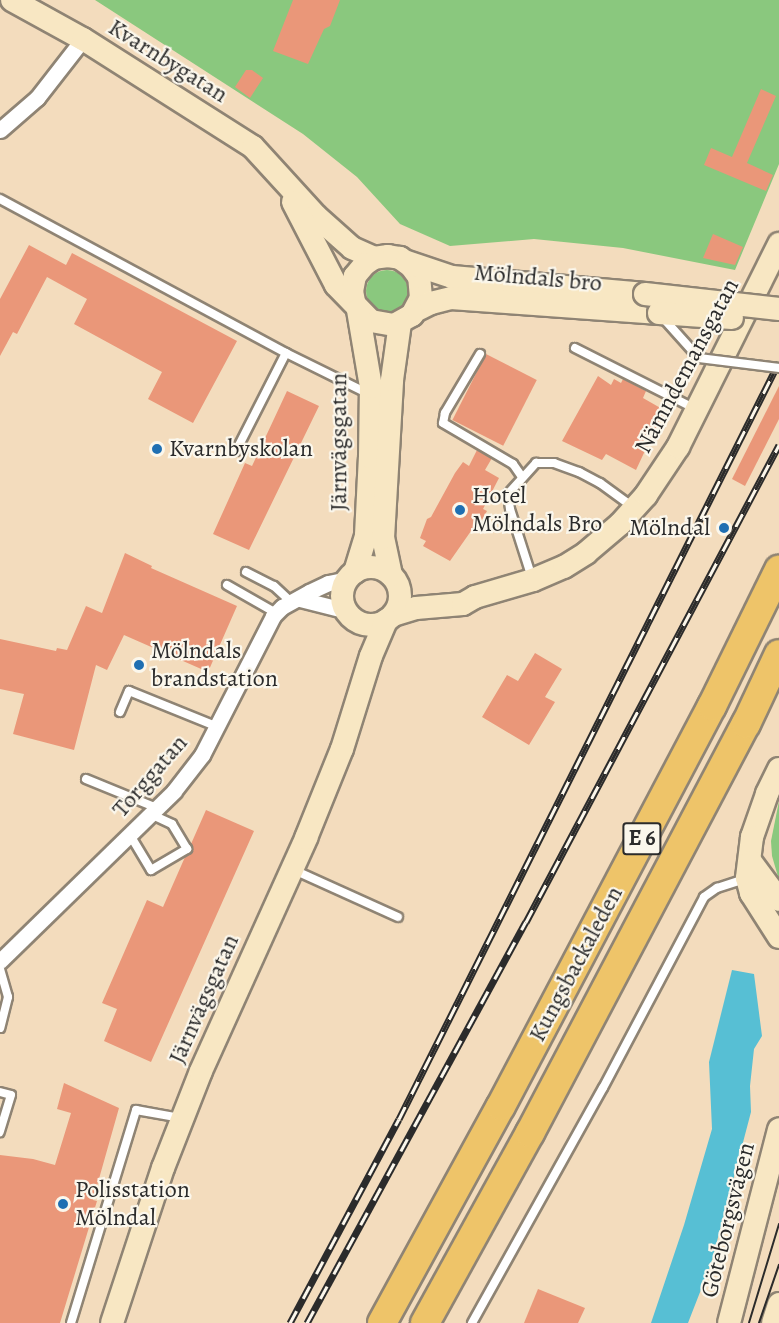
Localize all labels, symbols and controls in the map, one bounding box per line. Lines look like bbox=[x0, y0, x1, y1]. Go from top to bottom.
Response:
street label: Kvarnbygatan bbox=[103, 13, 233, 109]
street label: Mölndals bro bbox=[473, 258, 603, 298]
street label: Nämndemansgatan bbox=[629, 274, 745, 458]
street label: Järnvägsgatan bbox=[325, 373, 353, 511]
place label: Kvarnbyskolan bbox=[169, 435, 313, 463]
marker: Kvarnbyskolan bbox=[150, 442, 164, 456]
place label: Hotel Mölndals Bro bbox=[472, 482, 602, 538]
marker: Hotel Mölndals Bro bbox=[453, 503, 467, 517]
place label: Mölndal bbox=[629, 514, 710, 542]
marker: Mölndal bbox=[715, 519, 733, 537]
place label: Mölndals brandstation bbox=[151, 637, 278, 693]
marker: Mölndals brandstation bbox=[132, 658, 146, 672]
street label: Torggatan bbox=[106, 729, 194, 823]
road number: E 6 bbox=[621, 820, 663, 858]
street label: Kungsbackaleden bbox=[523, 881, 629, 1047]
street label: Järnvägsgatan bbox=[163, 930, 245, 1068]
street label: Göteborgsvägen bbox=[695, 1140, 761, 1300]
place label: Polisstation Mölndal bbox=[75, 1176, 190, 1232]
marker: Polisstation Mölndal bbox=[56, 1197, 70, 1211]

